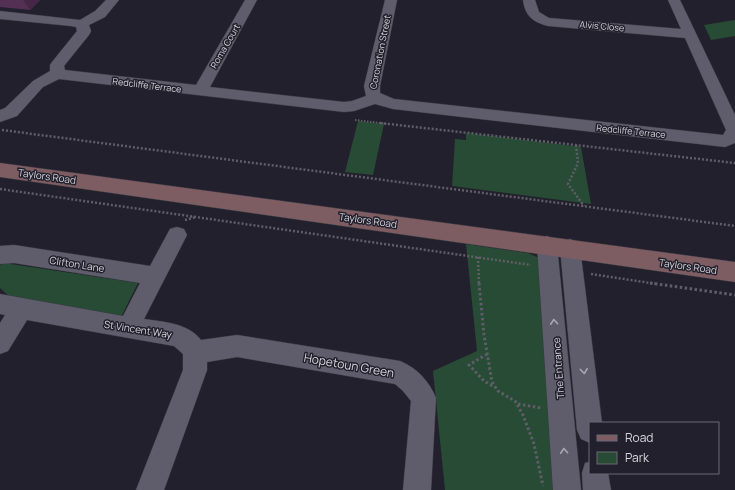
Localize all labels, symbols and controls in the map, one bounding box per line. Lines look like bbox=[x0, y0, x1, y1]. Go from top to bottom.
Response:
street label: Coronation Street bbox=[366, 13, 394, 90]
street label: Alvis Close bbox=[579, 18, 625, 34]
street label: Roma Court bbox=[207, 21, 243, 71]
street label: Redcliffe Terrace bbox=[112, 74, 182, 96]
street label: Redcliffe Terrace bbox=[596, 121, 666, 141]
street label: Taylors Road bbox=[17, 165, 77, 187]
street label: Taylors Road bbox=[338, 209, 398, 231]
street label: Clifton Lane bbox=[49, 253, 106, 275]
street label: Taylors Road bbox=[658, 255, 718, 277]
street label: St Vincent Way bbox=[103, 317, 174, 341]
one-way arrow bbox=[550, 318, 559, 325]
street label: The Entrance bbox=[549, 337, 567, 399]
street label: Hopetoun Green bbox=[303, 349, 395, 381]
one-way arrow bbox=[579, 368, 588, 374]
legend bbox=[589, 422, 719, 474]
text: Road bbox=[625, 429, 653, 446]
one-way arrow bbox=[560, 448, 569, 454]
text: Park bbox=[625, 449, 650, 466]

